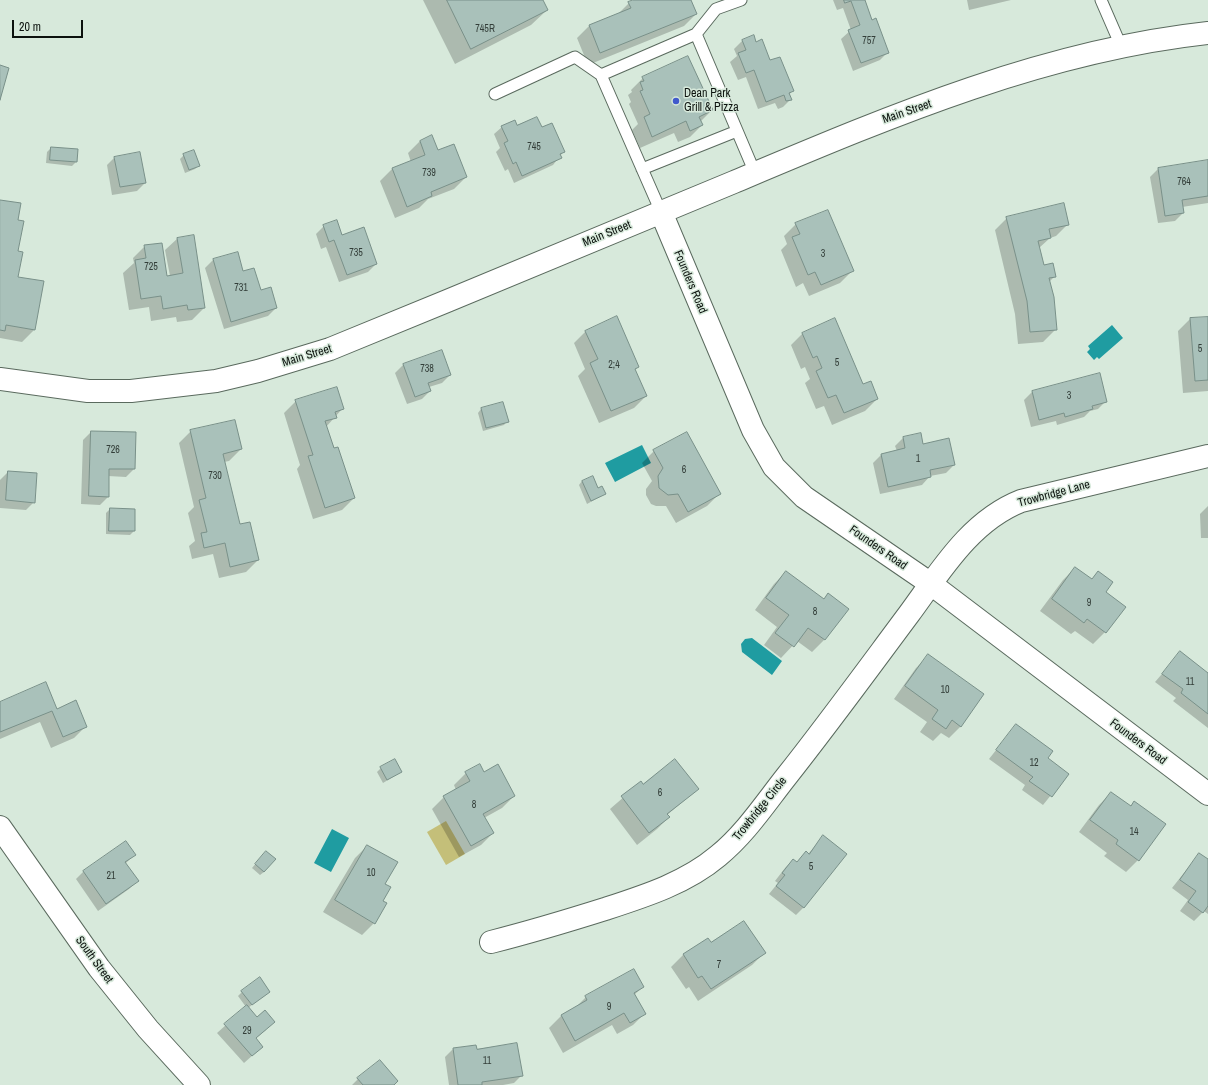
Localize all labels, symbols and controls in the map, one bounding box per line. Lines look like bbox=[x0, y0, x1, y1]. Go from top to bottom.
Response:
scale bar bbox=[14, 12, 85, 38]
text: 20 m bbox=[19, 19, 41, 35]
house number: 745R bbox=[475, 23, 495, 35]
house number: 757 bbox=[862, 35, 876, 47]
place label: Dean Park Grill & Pizza bbox=[684, 87, 739, 115]
marker: Dean Park Grill & Pizza bbox=[671, 96, 681, 106]
street label: Main Street bbox=[881, 97, 933, 127]
house number: 745 bbox=[527, 141, 541, 153]
house number: 739 bbox=[422, 167, 436, 179]
house number: 764 bbox=[1177, 176, 1191, 188]
street label: Main Street bbox=[581, 218, 633, 250]
house number: 735 bbox=[349, 247, 363, 259]
street label: Founders Road bbox=[670, 248, 710, 316]
house number: 3 bbox=[821, 248, 825, 260]
house number: 725 bbox=[144, 261, 158, 273]
house number: 731 bbox=[234, 282, 248, 294]
street label: Main Street bbox=[281, 342, 333, 370]
house number: 5 bbox=[1198, 343, 1202, 355]
house number: 5 bbox=[835, 357, 839, 369]
house number: 2;4 bbox=[608, 359, 620, 371]
house number: 738 bbox=[420, 363, 434, 375]
house number: 3 bbox=[1067, 390, 1071, 402]
house number: 726 bbox=[106, 444, 120, 456]
house number: 1 bbox=[916, 453, 920, 465]
house number: 6 bbox=[682, 464, 686, 476]
house number: 730 bbox=[208, 470, 222, 482]
street label: Trowbridge Lane bbox=[1016, 477, 1092, 511]
street label: Founders Road bbox=[846, 523, 910, 573]
house number: 9 bbox=[1087, 597, 1091, 609]
house number: 8 bbox=[813, 606, 817, 618]
house number: 11 bbox=[1186, 676, 1194, 688]
house number: 10 bbox=[940, 684, 950, 696]
street label: Founders Road bbox=[1107, 716, 1169, 768]
house number: 12 bbox=[1029, 757, 1039, 769]
street label: Trowbridge Circle bbox=[730, 774, 790, 844]
house number: 6 bbox=[658, 787, 662, 799]
house number: 8 bbox=[472, 799, 476, 811]
house number: 14 bbox=[1129, 826, 1139, 838]
house number: 5 bbox=[809, 861, 813, 873]
house number: 10 bbox=[366, 867, 376, 879]
house number: 21 bbox=[106, 870, 116, 882]
street label: South Street bbox=[72, 934, 116, 986]
house number: 7 bbox=[717, 959, 721, 971]
house number: 9 bbox=[607, 1001, 611, 1013]
house number: 29 bbox=[242, 1025, 252, 1037]
house number: 11 bbox=[483, 1055, 491, 1067]

